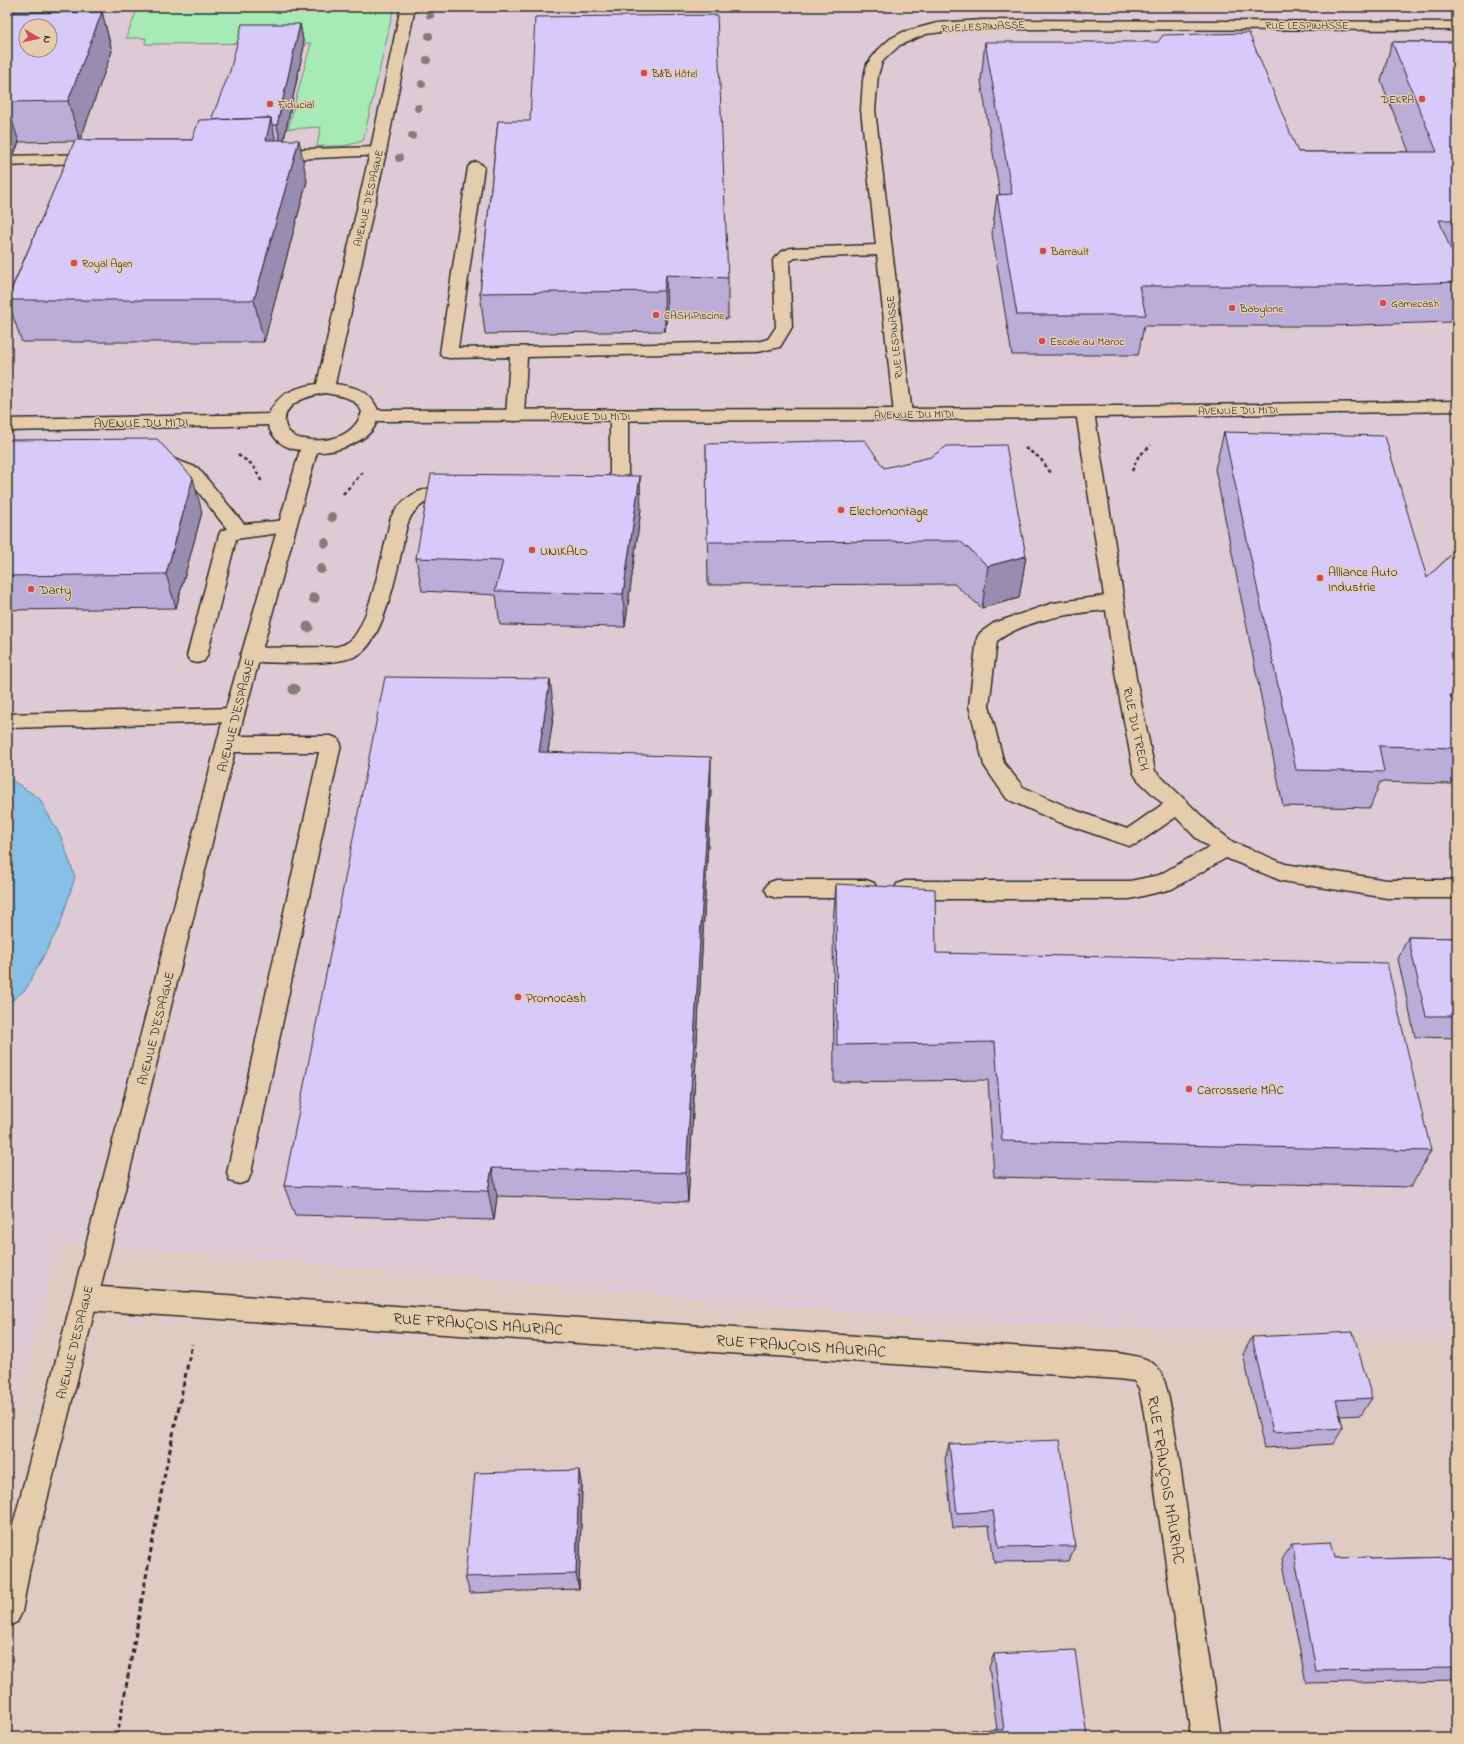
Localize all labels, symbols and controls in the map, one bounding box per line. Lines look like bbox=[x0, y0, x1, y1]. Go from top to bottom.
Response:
street label: RUE LESPINASSE bbox=[941, 17, 1026, 37]
north arrow bbox=[18, 18, 58, 58]
street label: RUE LESPINASSE bbox=[1265, 18, 1349, 34]
text: N bbox=[38, 34, 55, 44]
place label: B&B Hôtel bbox=[651, 66, 697, 82]
marker: B&B Hôtel bbox=[639, 68, 649, 78]
place label: DEKRA bbox=[1380, 92, 1414, 108]
marker: DEKRA bbox=[1417, 94, 1427, 104]
place label: Fiducial bbox=[277, 97, 314, 113]
marker: Fiducial bbox=[265, 99, 275, 109]
street label: AVENUE D'ESPAGNE bbox=[350, 148, 388, 248]
place label: Barrault bbox=[1050, 244, 1089, 260]
marker: Barrault bbox=[1038, 246, 1048, 256]
place label: Royal Agen bbox=[82, 256, 133, 273]
marker: Royal Agen bbox=[69, 258, 79, 268]
street label: RUE LESPINASSE bbox=[883, 294, 907, 379]
place label: Gamecash bbox=[1391, 296, 1439, 312]
marker: Gamecash bbox=[1378, 298, 1388, 308]
place label: Babylone bbox=[1239, 301, 1283, 318]
marker: Babylone bbox=[1227, 303, 1237, 313]
place label: CASH PIscine bbox=[664, 308, 724, 324]
marker: CASH PIscine bbox=[651, 310, 661, 320]
place label: Escale au Maroc bbox=[1050, 334, 1124, 350]
marker: Escale au Maroc bbox=[1037, 336, 1047, 346]
street label: AVENUE DU MIDI bbox=[1198, 402, 1279, 420]
street label: AVENUE DU MIDI bbox=[874, 406, 955, 424]
street label: AVENUE DU MIDI bbox=[550, 409, 630, 425]
street label: AVENUE DU MIDI bbox=[94, 413, 189, 434]
place label: Electomontage bbox=[849, 502, 928, 522]
marker: Electomontage bbox=[836, 505, 846, 515]
place label: UNIKALO bbox=[540, 542, 588, 561]
marker: UNIKALO bbox=[527, 545, 537, 555]
place label: Alliance Auto Industrie bbox=[1328, 563, 1398, 597]
marker: Alliance Auto Industrie bbox=[1315, 573, 1325, 583]
place label: Darty bbox=[38, 581, 71, 601]
marker: Darty bbox=[26, 584, 36, 594]
street label: AVENUE D'ESPAGNE bbox=[213, 656, 260, 774]
street label: RUE DU TRECH bbox=[1117, 686, 1154, 773]
street label: AVENUE D'ESPAGNE bbox=[133, 969, 180, 1087]
place label: Promocash bbox=[526, 989, 586, 1008]
marker: Promocash bbox=[513, 992, 523, 1002]
place label: Carrosserie MAC bbox=[1197, 1081, 1284, 1100]
marker: Carrosserie MAC bbox=[1184, 1084, 1194, 1094]
street label: AVENUE D'ESPAGNE bbox=[52, 1283, 99, 1401]
street label: RUE FRANÇOIS MAURIAC bbox=[392, 1307, 564, 1343]
street label: RUE FRANÇOIS MAURIAC bbox=[715, 1329, 887, 1365]
street label: RUE FRANÇOIS MAURIAC bbox=[1140, 1394, 1190, 1567]

